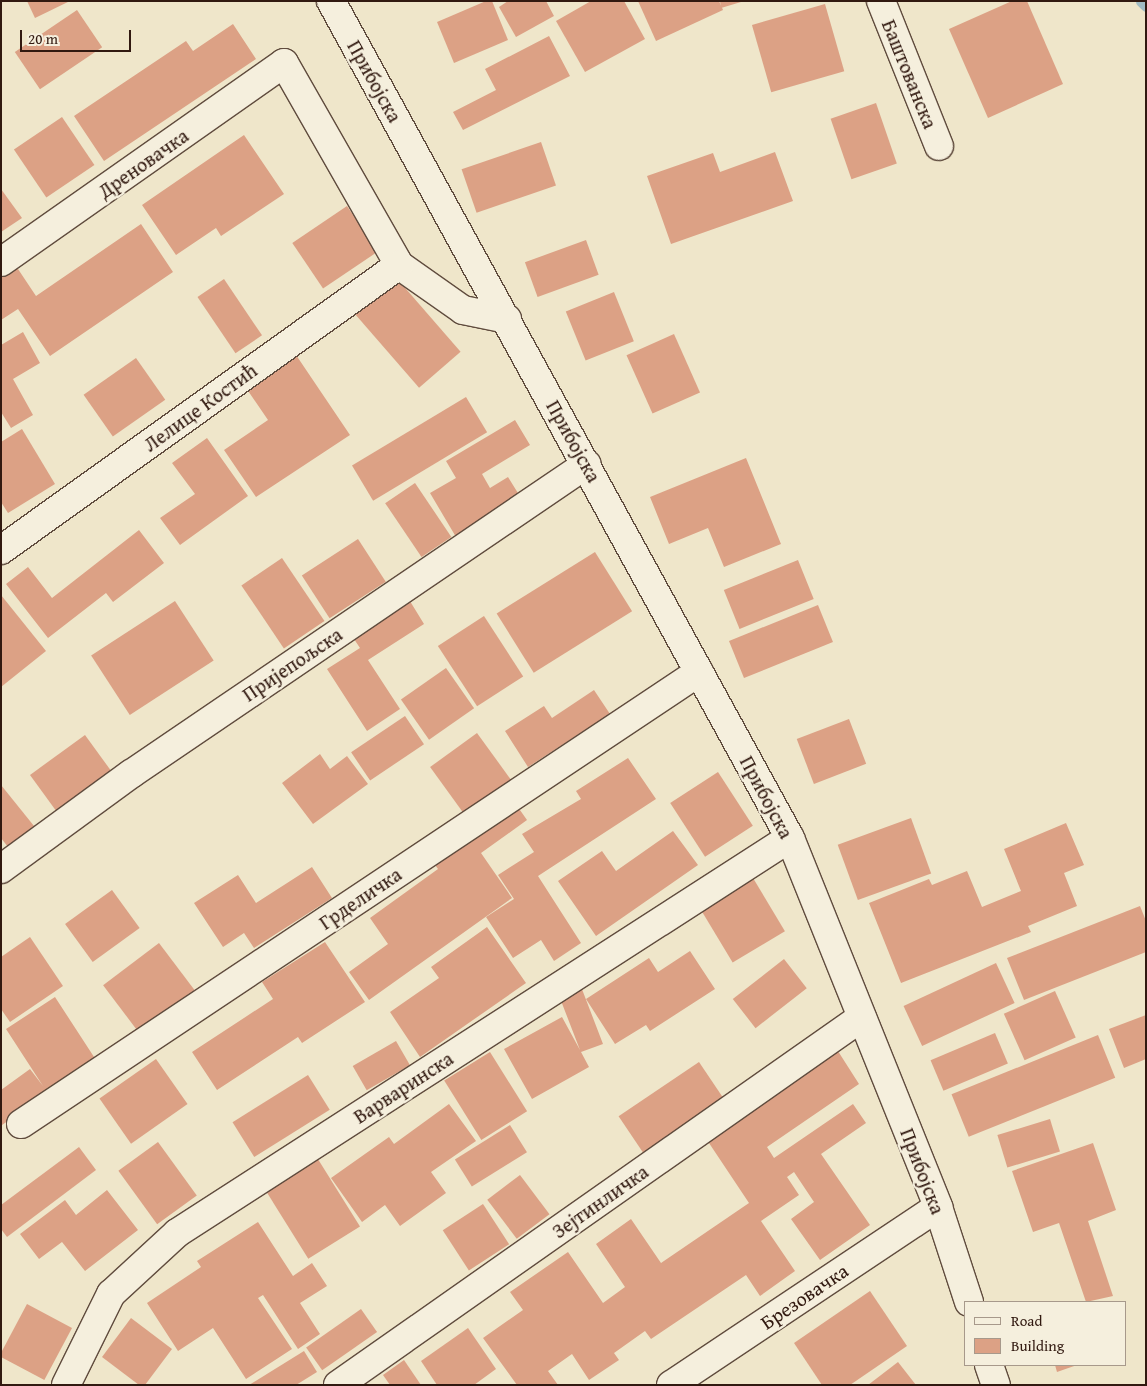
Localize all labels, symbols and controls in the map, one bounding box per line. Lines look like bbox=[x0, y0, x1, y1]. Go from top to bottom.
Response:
street label: Баштованска bbox=[877, 16, 943, 132]
scale bar bbox=[22, 20, 134, 52]
text: 20 m bbox=[28, 28, 58, 49]
street label: Прибојска bbox=[343, 36, 407, 126]
street label: Дреновачка bbox=[93, 123, 193, 203]
street label: Лелице Костић bbox=[139, 358, 261, 456]
street label: Прибојска bbox=[542, 396, 606, 486]
street label: Пријепољска bbox=[237, 622, 347, 706]
street label: Прибојска bbox=[735, 752, 799, 842]
street label: Грделичка bbox=[314, 862, 406, 934]
street label: Варваринска bbox=[349, 1046, 457, 1128]
street label: Прибојска bbox=[896, 1125, 950, 1217]
street label: Зејтинличка bbox=[547, 1159, 653, 1243]
street label: Брезовачка bbox=[756, 1258, 852, 1334]
legend bbox=[964, 1301, 1127, 1366]
text: Road bbox=[1011, 1310, 1042, 1331]
text: Building bbox=[1011, 1335, 1064, 1356]

